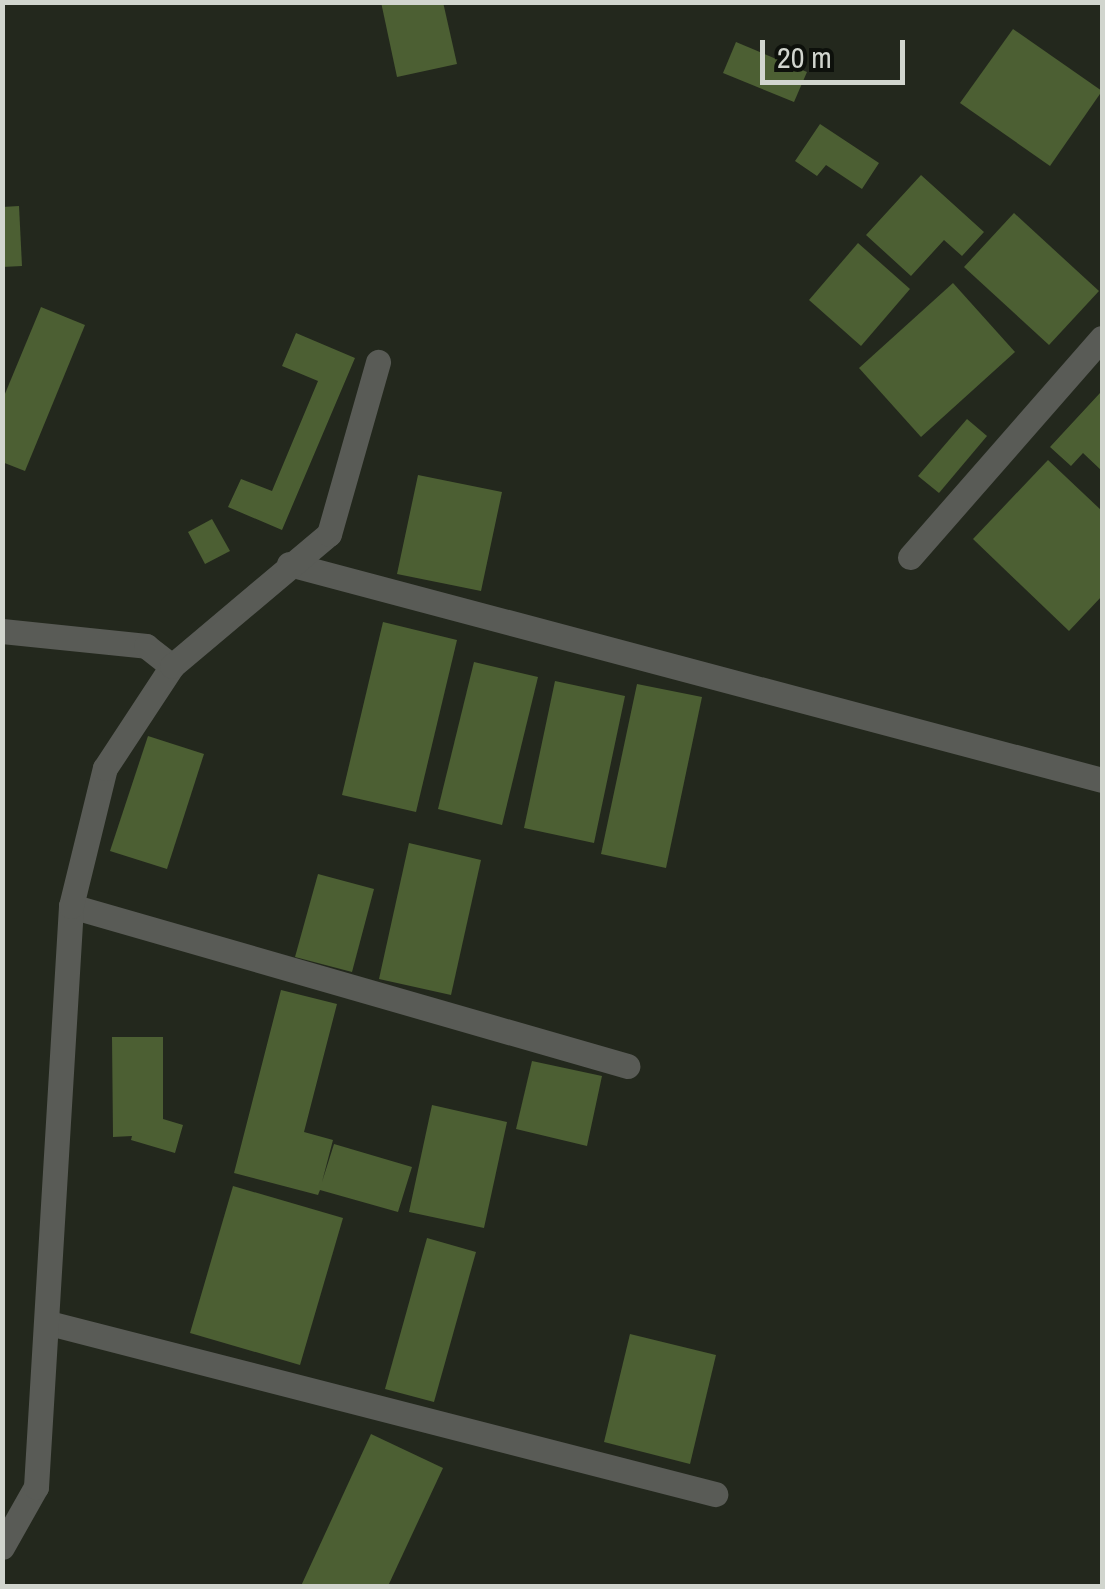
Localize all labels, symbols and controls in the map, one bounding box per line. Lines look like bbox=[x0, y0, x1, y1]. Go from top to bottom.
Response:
scale bar bbox=[765, 20, 910, 82]
text: 20 m bbox=[777, 37, 832, 77]

